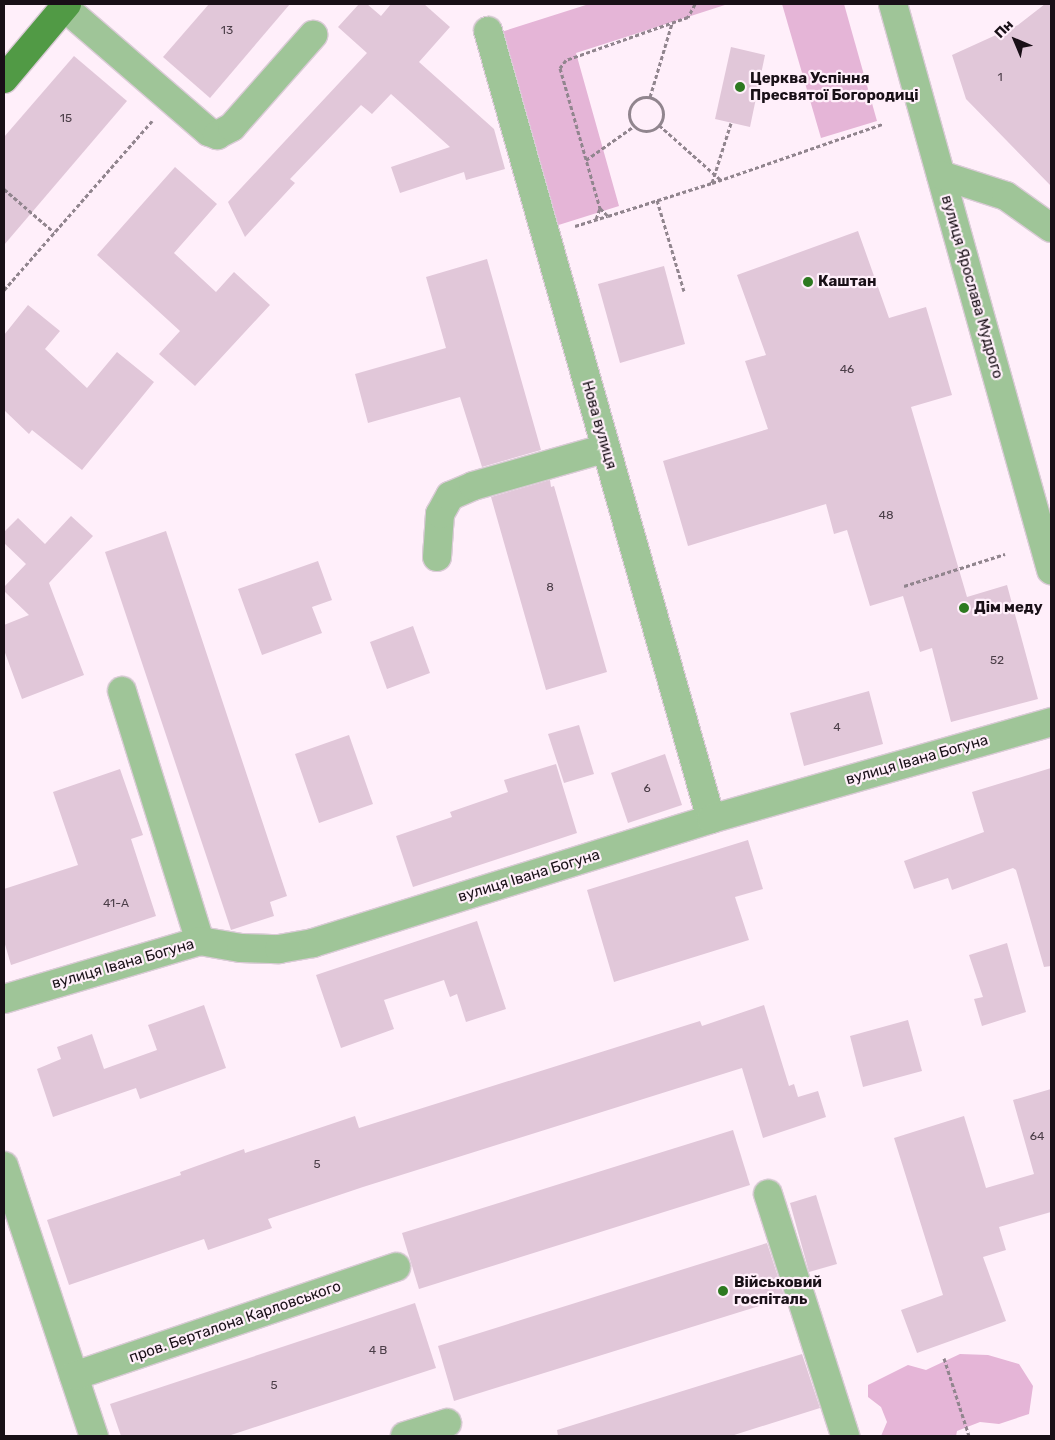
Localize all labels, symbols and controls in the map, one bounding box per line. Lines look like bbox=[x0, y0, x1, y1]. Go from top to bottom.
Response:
north arrow bbox=[990, 15, 1040, 65]
text: Пн bbox=[991, 16, 1017, 42]
house number: 13 bbox=[221, 24, 233, 38]
place label: Церква Успіння Пресвятої Богородиці bbox=[750, 69, 919, 104]
house number: 1 bbox=[997, 71, 1003, 85]
marker: Церква Успіння Пресвятої Богородиці bbox=[734, 81, 746, 93]
house number: 15 bbox=[60, 112, 72, 126]
street label: вулиця Ярослава Мудрого bbox=[937, 193, 1007, 381]
place label: Каштан bbox=[818, 273, 876, 291]
marker: Каштан bbox=[802, 276, 814, 288]
house number: 46 bbox=[840, 363, 854, 377]
street label: Нова вулиця bbox=[578, 379, 620, 471]
house number: 48 bbox=[878, 509, 894, 523]
house number: 8 bbox=[546, 581, 554, 595]
place label: Дім меду bbox=[974, 599, 1043, 617]
marker: Дім меду bbox=[958, 602, 970, 614]
house number: 52 bbox=[990, 654, 1004, 668]
house number: 4 bbox=[833, 721, 841, 735]
street label: вулиця Івана Богуна bbox=[844, 731, 990, 789]
house number: 6 bbox=[643, 782, 651, 796]
street label: вулиця Івана Богуна bbox=[456, 846, 602, 906]
house number: 41-А bbox=[103, 897, 129, 911]
street label: вулиця Івана Богуна bbox=[50, 935, 196, 993]
house number: 64 bbox=[1030, 1130, 1044, 1144]
house number: 5 bbox=[313, 1158, 321, 1172]
place label: Військовий госпіталь bbox=[734, 1273, 822, 1308]
street label: пров. Берталона Карловського bbox=[127, 1277, 343, 1367]
marker: Військовий госпіталь bbox=[716, 1284, 730, 1298]
house number: 4 В bbox=[369, 1344, 387, 1358]
house number: 5 bbox=[270, 1379, 278, 1393]

